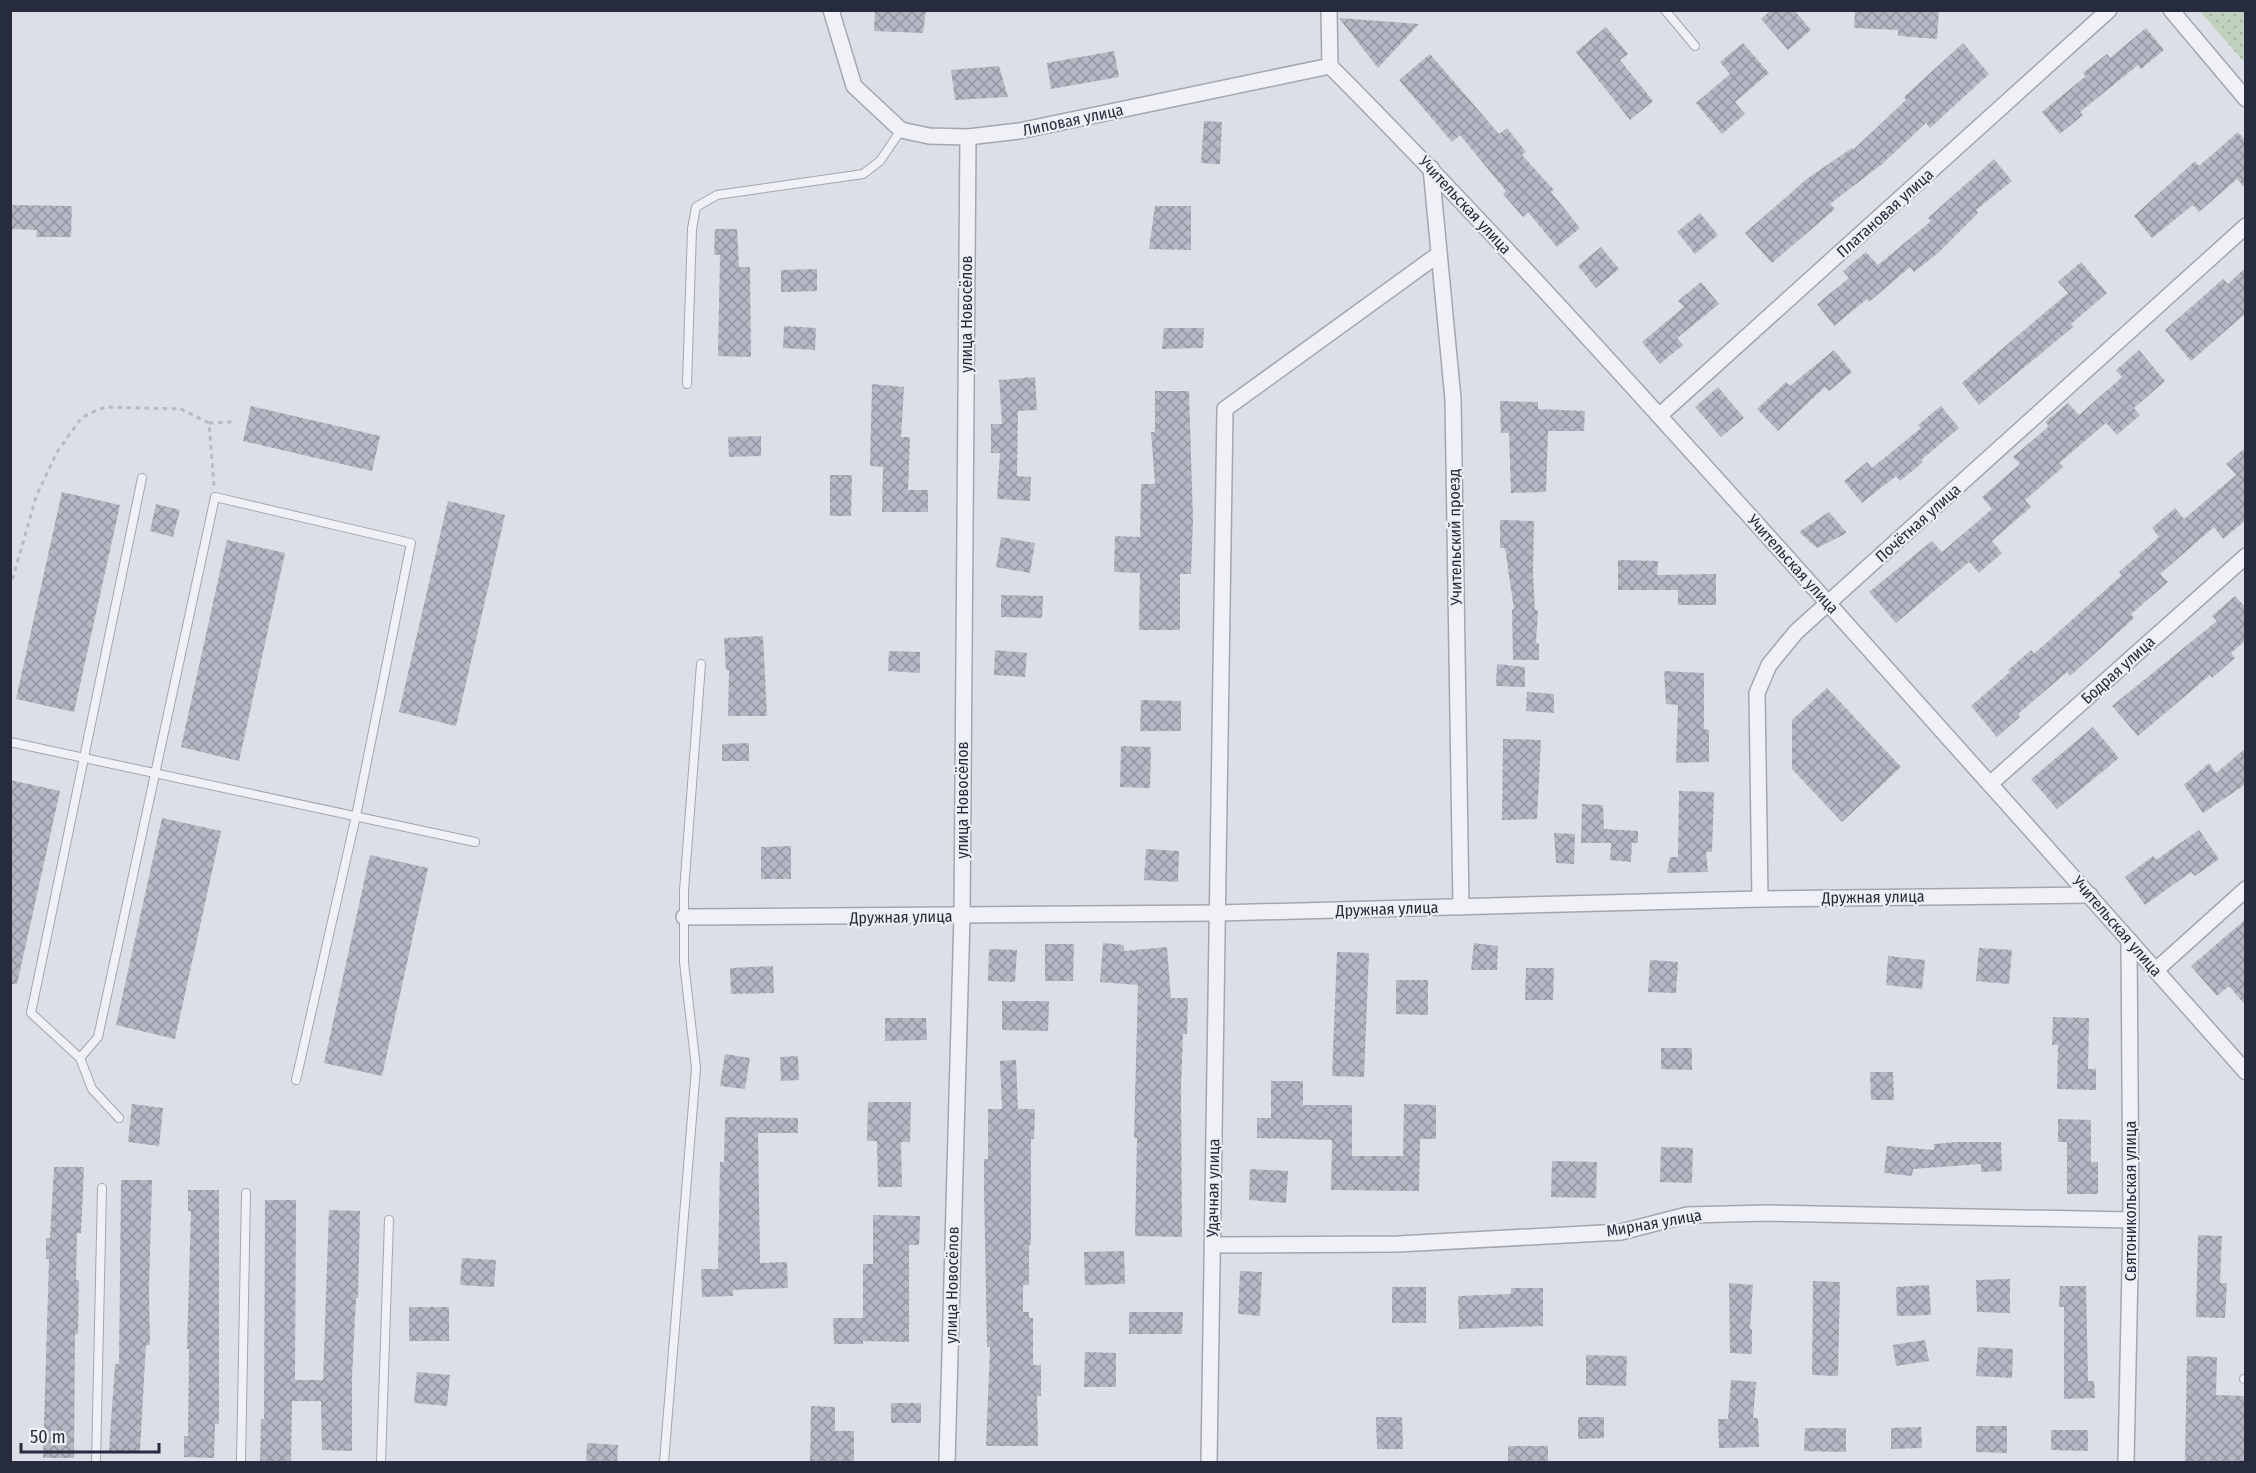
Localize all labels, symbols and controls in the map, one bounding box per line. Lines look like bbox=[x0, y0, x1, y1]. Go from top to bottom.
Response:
street label: Липовая улица bbox=[1021, 100, 1125, 140]
street label: Учительская улица bbox=[1414, 151, 1515, 258]
street label: Платановая улица bbox=[1833, 164, 1937, 261]
street label: улица Новосёлов bbox=[957, 255, 976, 373]
street label: Учительский проезд bbox=[1444, 469, 1466, 606]
street label: Почётная улица bbox=[1871, 480, 1965, 566]
street label: Учительская улица bbox=[1743, 510, 1843, 618]
street label: Бодрая улица bbox=[2077, 632, 2159, 708]
street label: улица Новосёлов bbox=[953, 741, 972, 859]
street label: Учительская улица bbox=[2067, 871, 2166, 980]
street label: Дружная улица bbox=[1820, 887, 1925, 907]
street label: Дружная улица bbox=[1334, 898, 1439, 920]
street label: Дружная улица bbox=[848, 907, 953, 927]
street label: Святоникольская улица bbox=[2121, 1121, 2140, 1281]
street label: Удачная улица bbox=[1203, 1138, 1223, 1239]
street label: Мирная улица bbox=[1605, 1205, 1703, 1241]
street label: улица Новосёлов bbox=[941, 1226, 963, 1344]
scale bar bbox=[21, 1416, 159, 1454]
text: 50 m bbox=[30, 1426, 66, 1448]

